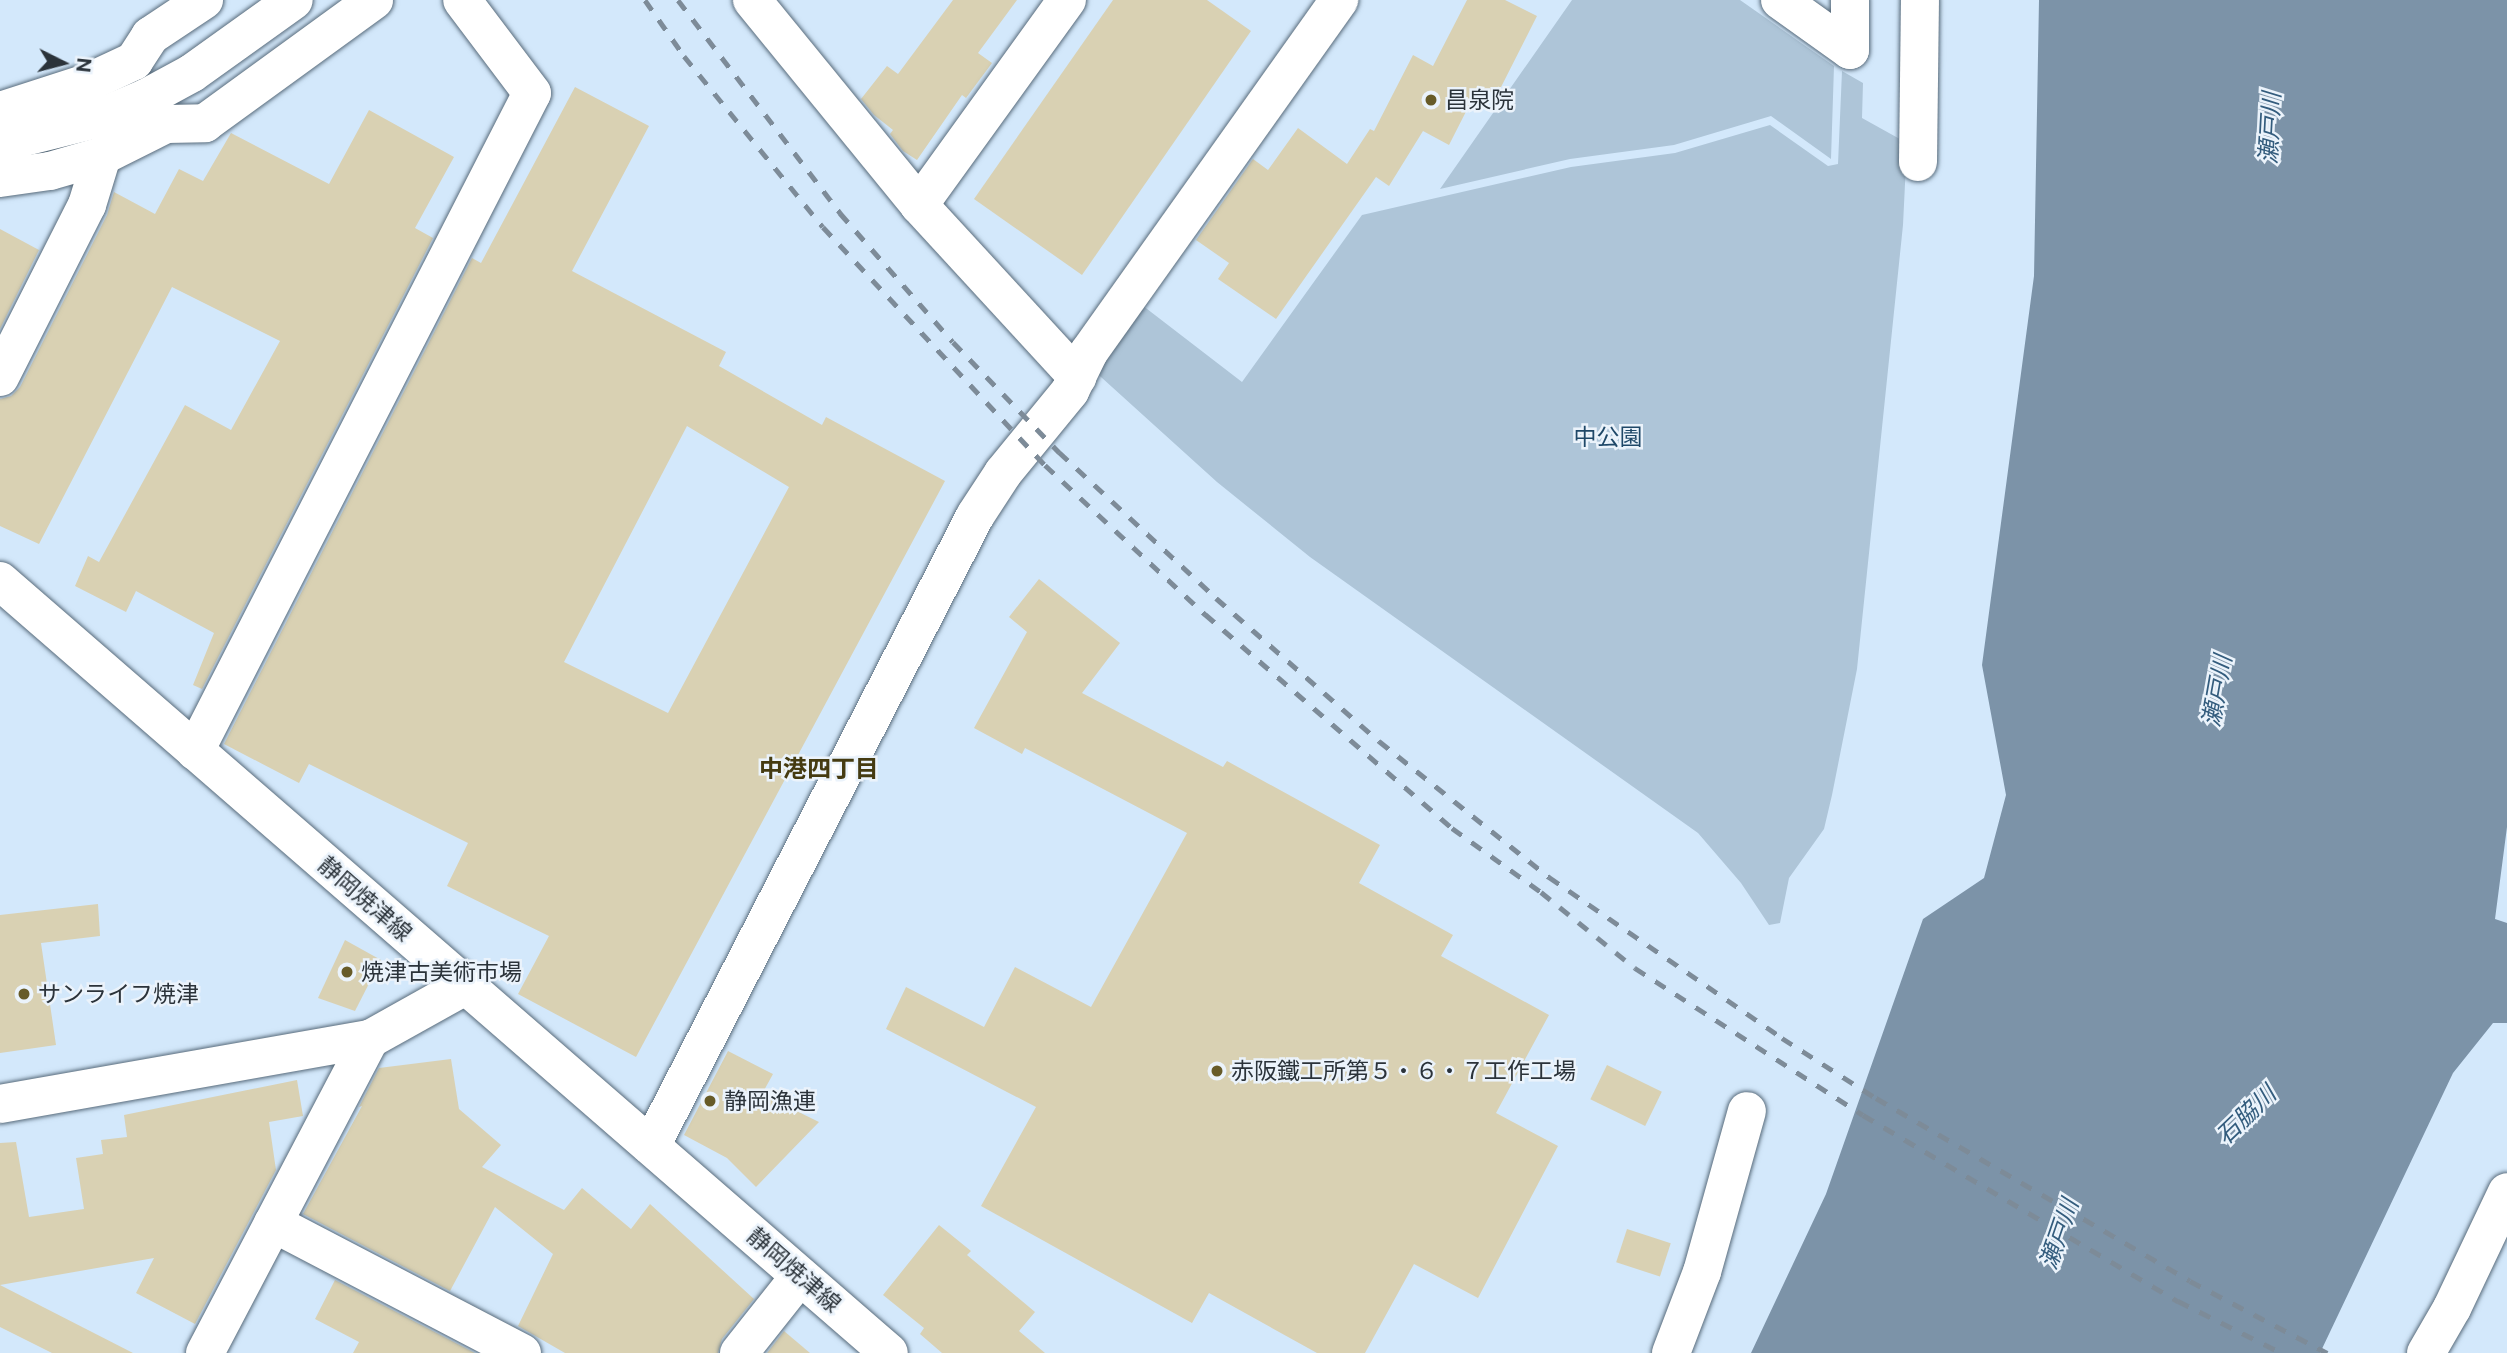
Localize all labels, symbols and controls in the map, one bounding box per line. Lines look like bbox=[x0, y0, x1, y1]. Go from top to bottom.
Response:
north arrow bbox=[28, 28, 98, 98]
text: N bbox=[72, 57, 96, 74]
place label: 昌泉院 bbox=[1445, 86, 1514, 114]
water label: 瀬戸川 bbox=[2254, 91, 2286, 165]
marker: 昌泉院 bbox=[1423, 92, 1439, 108]
park label: 中公園 bbox=[1574, 423, 1642, 451]
water label: 瀬戸川 bbox=[2197, 653, 2237, 729]
district label: 中港四丁目 bbox=[759, 755, 879, 783]
street label: 静岡焼津線 bbox=[313, 851, 417, 947]
place label: 焼津古美術市場 bbox=[361, 958, 522, 986]
marker: 焼津古美術市場 bbox=[339, 964, 355, 980]
place label: サンライフ焼津 bbox=[38, 980, 199, 1008]
marker: サンライフ焼津 bbox=[16, 986, 32, 1002]
place label: 赤阪鐵工所第５・６・７工作工場 bbox=[1231, 1057, 1576, 1085]
marker: 赤阪鐵工所第５・６・７工作工場 bbox=[1209, 1063, 1225, 1079]
water label: 石脇川 bbox=[2210, 1080, 2282, 1150]
place label: 静岡漁連 bbox=[724, 1087, 816, 1115]
marker: 静岡漁連 bbox=[702, 1093, 718, 1109]
water label: 瀬戸川 bbox=[2034, 1195, 2084, 1273]
street label: 静岡焼津線 bbox=[742, 1222, 846, 1318]

